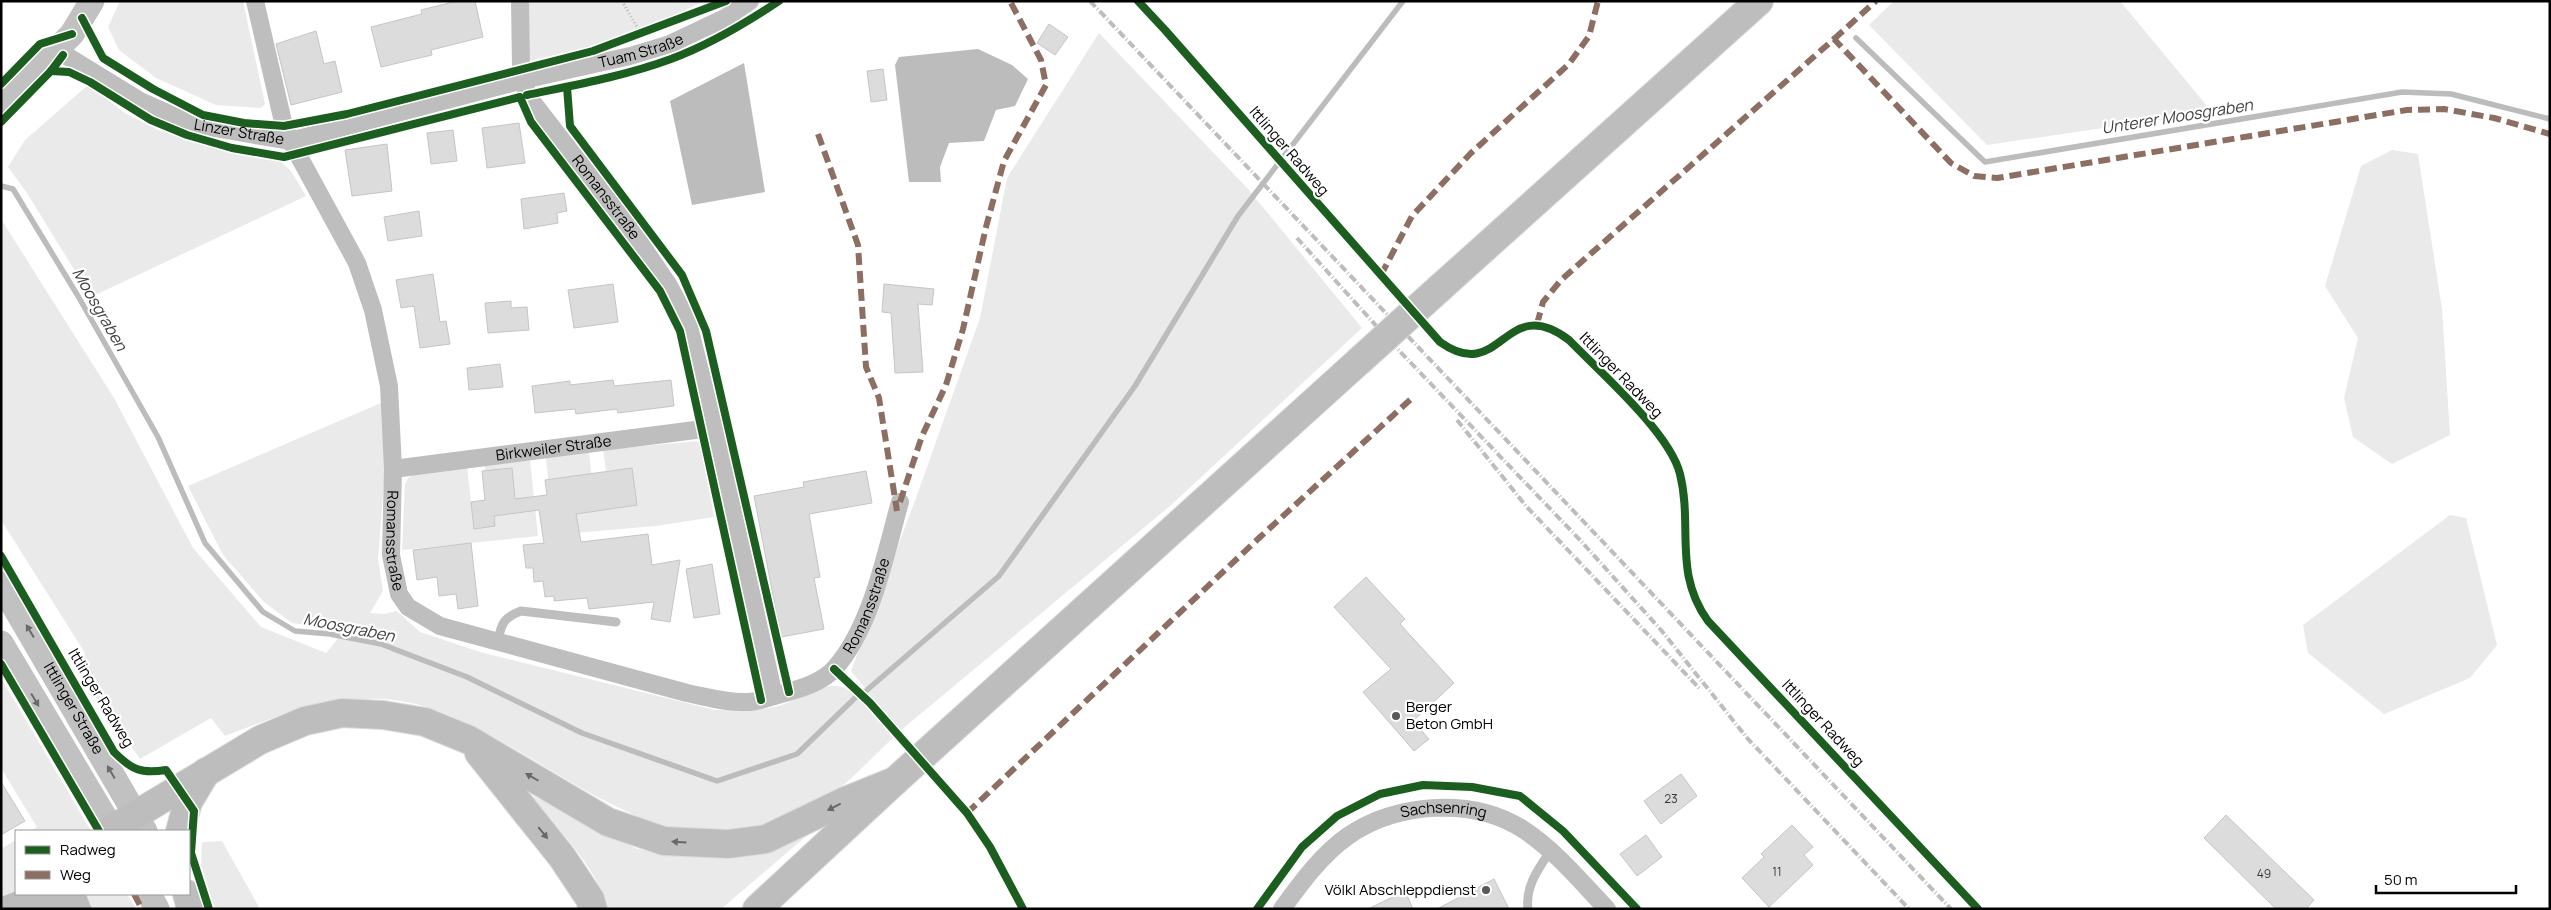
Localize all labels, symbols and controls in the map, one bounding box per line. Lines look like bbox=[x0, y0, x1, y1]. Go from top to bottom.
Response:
street label: Tuam Straße bbox=[596, 28, 687, 73]
water label: Unterer Moosgraben bbox=[2100, 93, 2255, 139]
street label: Ittlinger Radweg bbox=[1245, 101, 1334, 200]
street label: Linzer Straße bbox=[192, 114, 286, 150]
street label: Romansstraße bbox=[567, 151, 646, 244]
water label: Moosgraben bbox=[67, 263, 133, 355]
street label: Ittlinger Radweg bbox=[1575, 327, 1668, 422]
street label: Birkweiler Straße bbox=[495, 430, 613, 466]
street label: Romansstraße bbox=[381, 490, 409, 593]
street label: Romansstraße bbox=[838, 555, 895, 658]
water label: Moosgraben bbox=[301, 607, 397, 647]
one-way arrow bbox=[25, 625, 34, 638]
street label: Ittlinger Radweg bbox=[64, 644, 139, 751]
street label: Ittlinger Straße bbox=[39, 658, 109, 758]
street label: Ittlinger Radweg bbox=[1777, 674, 1869, 771]
one-way arrow bbox=[31, 693, 40, 706]
place label: Berger Beton GmbH bbox=[1406, 696, 1493, 734]
marker: Berger Beton GmbH bbox=[1390, 710, 1402, 722]
one-way arrow bbox=[107, 765, 115, 779]
one-way arrow bbox=[525, 773, 538, 782]
house number: 23 bbox=[1664, 790, 1678, 807]
street label: Sachsenring bbox=[1398, 797, 1489, 823]
one-way arrow bbox=[827, 803, 841, 811]
one-way arrow bbox=[538, 826, 549, 839]
legend bbox=[15, 830, 190, 895]
one-way arrow bbox=[671, 838, 687, 846]
text: Radweg bbox=[60, 839, 116, 860]
scale bar bbox=[2376, 862, 2516, 894]
house number: 11 bbox=[1772, 863, 1782, 880]
text: Weg bbox=[60, 864, 91, 885]
house number: 49 bbox=[2257, 865, 2271, 882]
text: 50 m bbox=[2384, 869, 2418, 890]
place label: Völkl Abschleppdienst bbox=[1325, 879, 1476, 900]
marker: Völkl Abschleppdienst bbox=[1480, 884, 1492, 896]

